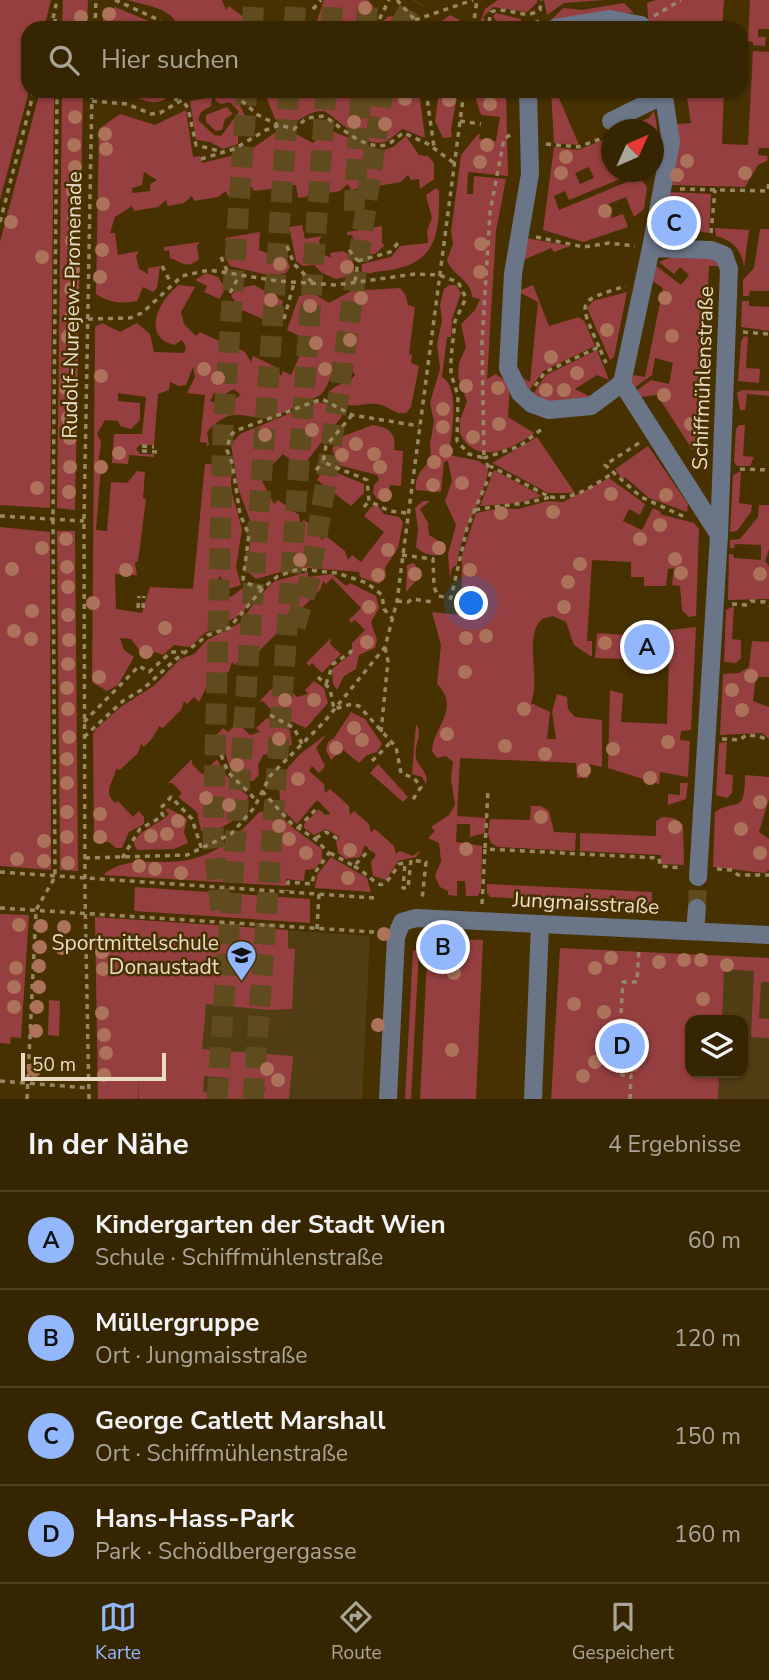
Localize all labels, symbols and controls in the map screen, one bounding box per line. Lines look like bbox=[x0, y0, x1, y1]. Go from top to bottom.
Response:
search box bbox=[21, 21, 748, 98]
icon: search bbox=[45, 41, 83, 79]
text: Hier suchen bbox=[101, 42, 239, 77]
north arrow bbox=[601, 119, 664, 182]
street label: Rudolf-Nurejew-Promenade bbox=[56, 171, 88, 439]
pin: C bbox=[651, 197, 697, 249]
street label: Schiffmühlenstraße bbox=[686, 286, 720, 470]
your location bbox=[454, 586, 488, 620]
pin: A bbox=[624, 621, 670, 673]
street label: Jungmaisstraße bbox=[511, 885, 660, 921]
pin: B bbox=[420, 921, 466, 973]
place label: Sportmittelschule Donaustadt bbox=[51, 929, 220, 981]
school or university icon: Sportmittelschule Donaustadt bbox=[225, 938, 259, 982]
map controls bbox=[685, 1015, 748, 1078]
button: layers bbox=[685, 1015, 748, 1078]
pin: D bbox=[599, 1020, 645, 1072]
scale bar bbox=[21, 1050, 166, 1082]
text: 50 m bbox=[32, 1052, 76, 1078]
text: In der Nähe bbox=[28, 1124, 189, 1165]
text: 4 Ergebnisse bbox=[608, 1129, 741, 1160]
text: Kindergarten der Stadt Wien bbox=[95, 1207, 446, 1242]
text: A bbox=[42, 1225, 60, 1256]
text: 60 m bbox=[688, 1225, 741, 1256]
text: Schule · Schiffmühlenstraße bbox=[95, 1242, 383, 1273]
text: Müllergruppe bbox=[95, 1305, 259, 1340]
text: B bbox=[43, 1323, 59, 1354]
text: 120 m bbox=[674, 1323, 741, 1354]
text: Ort · Jungmaisstraße bbox=[95, 1340, 307, 1371]
text: George Catlett Marshall bbox=[95, 1403, 385, 1438]
text: C bbox=[43, 1421, 59, 1452]
text: 150 m bbox=[674, 1421, 741, 1452]
text: Ort · Schiffmühlenstraße bbox=[95, 1438, 348, 1469]
text: Hans-Hass-Park bbox=[95, 1501, 294, 1536]
text: D bbox=[42, 1519, 60, 1550]
text: 160 m bbox=[674, 1519, 741, 1550]
text: Park · Schödlbergergasse bbox=[95, 1536, 356, 1567]
tab: Karte bbox=[95, 1598, 141, 1666]
tab: Route bbox=[331, 1598, 382, 1666]
tab: Gespeichert bbox=[572, 1598, 674, 1666]

